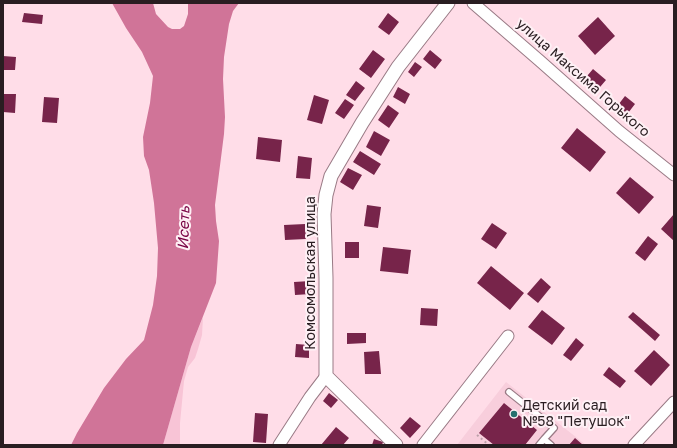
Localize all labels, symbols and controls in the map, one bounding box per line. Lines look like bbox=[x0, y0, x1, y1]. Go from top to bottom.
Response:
street label: улица Максима Горького bbox=[513, 15, 653, 141]
street label: Комсомольская улица bbox=[303, 196, 319, 350]
water label: Исеть bbox=[174, 206, 194, 250]
place label: Детский сад №58 "Петушок" bbox=[522, 398, 630, 430]
marker: Детский сад №58 "Петушок" bbox=[509, 409, 519, 419]

